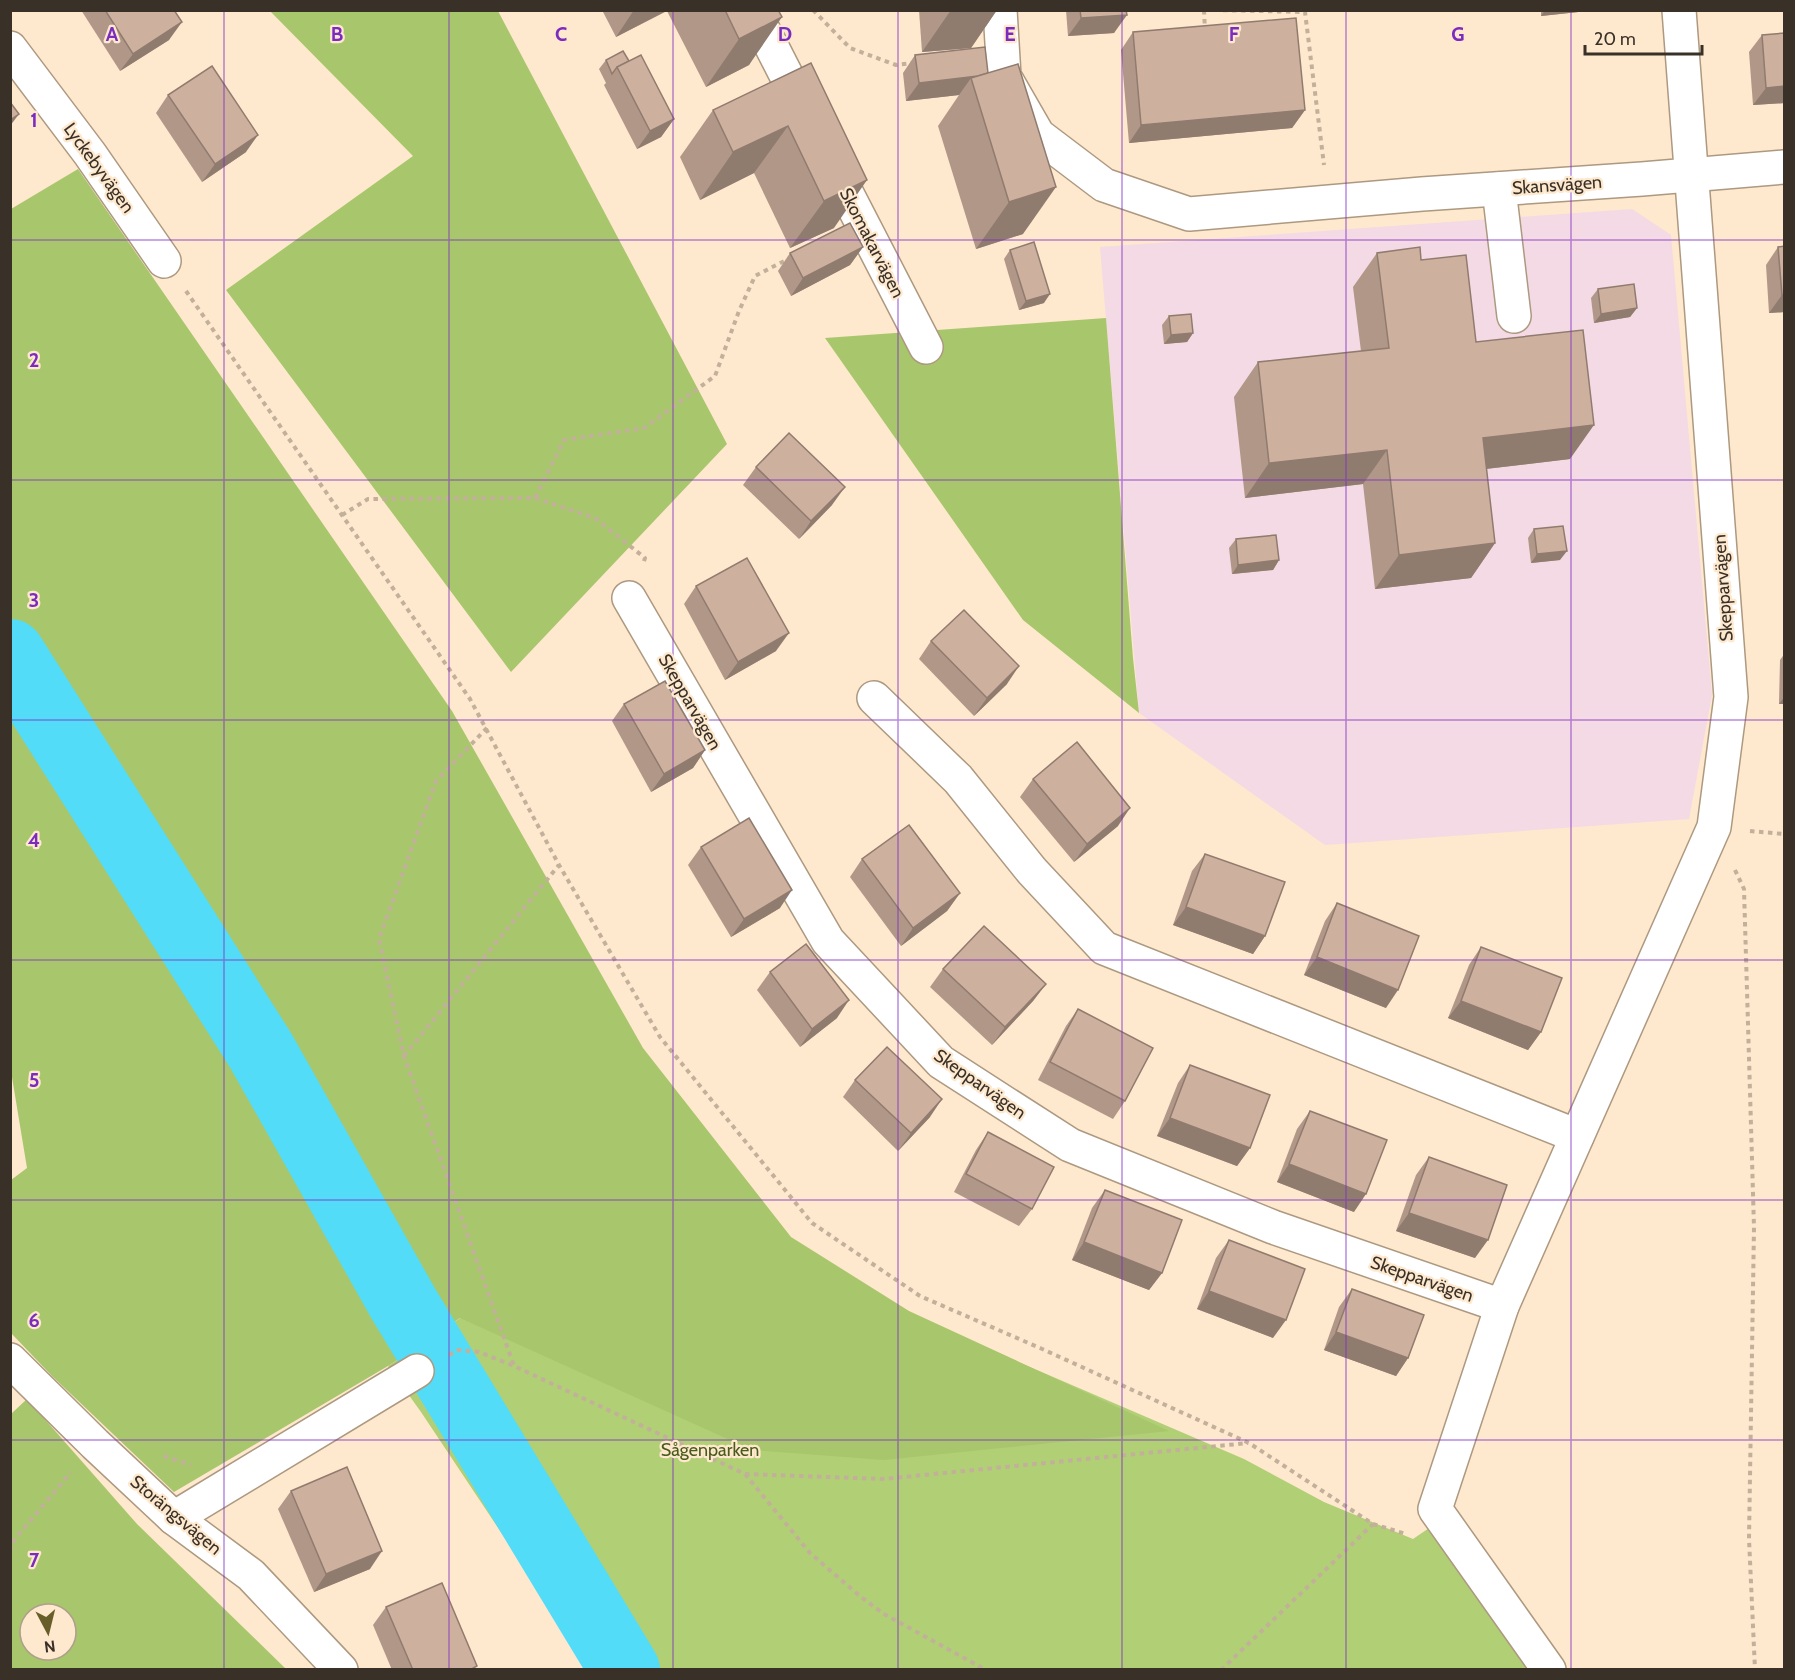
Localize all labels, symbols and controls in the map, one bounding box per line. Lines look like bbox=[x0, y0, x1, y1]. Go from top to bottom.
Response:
scale bar bbox=[1585, 18, 1702, 56]
text: A bbox=[106, 22, 119, 46]
text: B bbox=[331, 22, 343, 46]
text: C bbox=[555, 22, 567, 46]
text: D bbox=[778, 22, 792, 46]
text: E bbox=[1004, 22, 1016, 46]
text: F bbox=[1229, 22, 1240, 46]
text: G bbox=[1451, 22, 1465, 46]
text: 20 m bbox=[1594, 28, 1636, 50]
text: 1 bbox=[30, 108, 38, 132]
street label: Lyckebyvägen bbox=[59, 119, 139, 217]
street label: Skansvägen bbox=[1511, 171, 1603, 199]
street label: Skomakarvägen bbox=[835, 184, 909, 302]
text: 2 bbox=[29, 348, 39, 372]
street label: Skepparvägen bbox=[1708, 534, 1738, 642]
text: 3 bbox=[29, 588, 39, 612]
street label: Skepparvägen bbox=[654, 650, 726, 754]
text: 4 bbox=[28, 828, 40, 852]
street label: Skepparvägen bbox=[930, 1044, 1030, 1124]
text: 5 bbox=[29, 1068, 39, 1092]
street label: Skepparvägen bbox=[1368, 1251, 1476, 1307]
text: 6 bbox=[28, 1308, 40, 1332]
park label: Sågenparken bbox=[661, 1439, 759, 1461]
street label: Storängsvägen bbox=[126, 1470, 226, 1560]
text: 7 bbox=[29, 1548, 40, 1572]
north arrow bbox=[18, 1602, 78, 1662]
text: N bbox=[43, 1636, 57, 1657]

